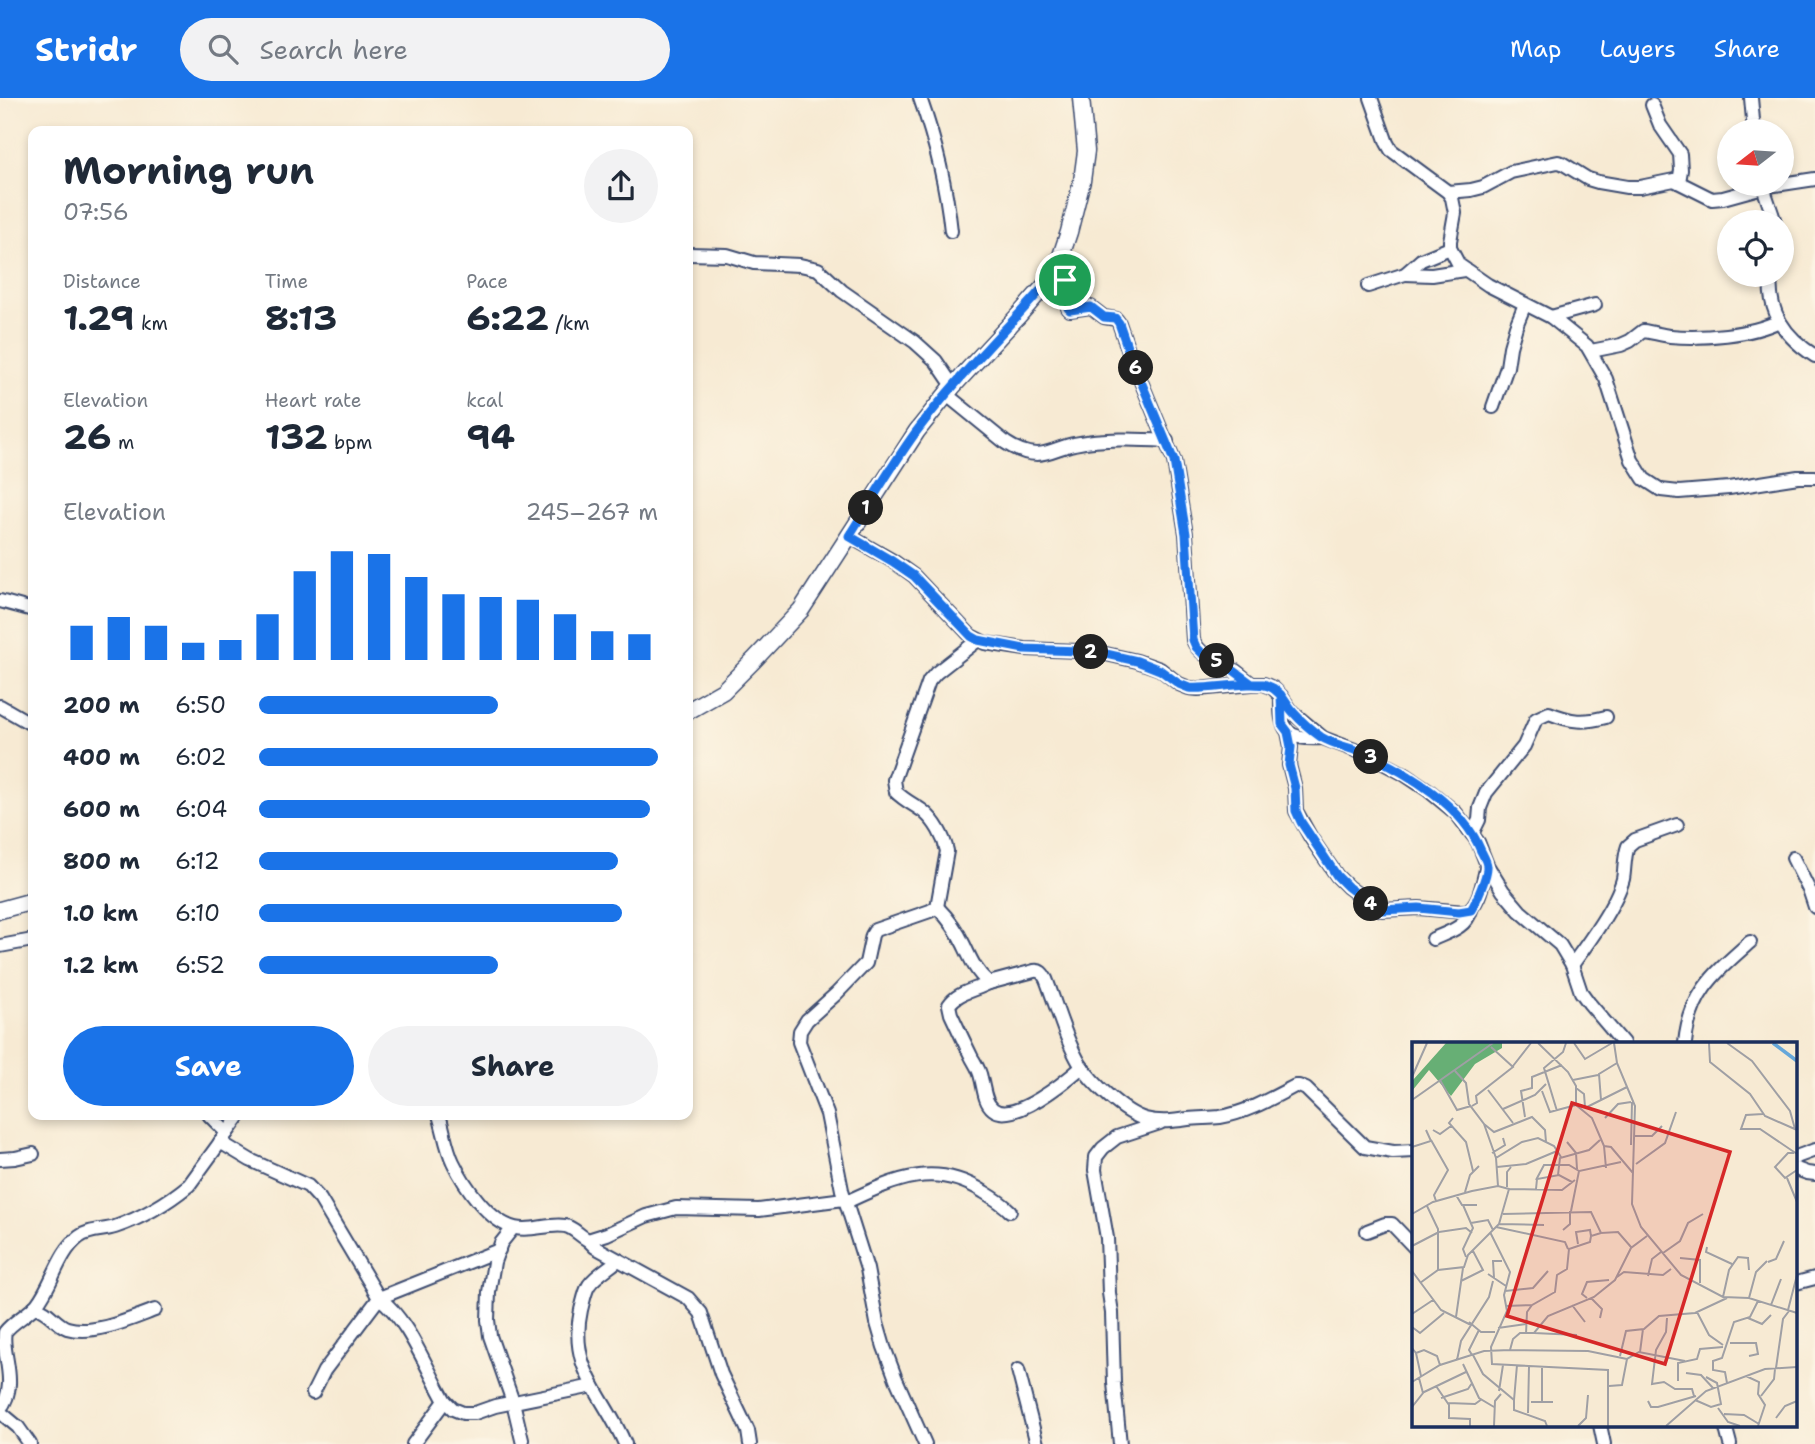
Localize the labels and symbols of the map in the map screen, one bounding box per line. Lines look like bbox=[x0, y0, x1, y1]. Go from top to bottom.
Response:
north arrow bbox=[1717, 119, 1794, 196]
pin bbox=[1035, 250, 1095, 310]
pin: 6 bbox=[1118, 350, 1154, 386]
pin: 1 bbox=[848, 490, 884, 526]
pin: 2 bbox=[1074, 634, 1108, 670]
pin: 5 bbox=[1200, 644, 1234, 678]
pin: 3 bbox=[1354, 740, 1388, 774]
pin: 4 bbox=[1354, 886, 1388, 922]
inset map bbox=[1412, 1042, 1798, 1426]

